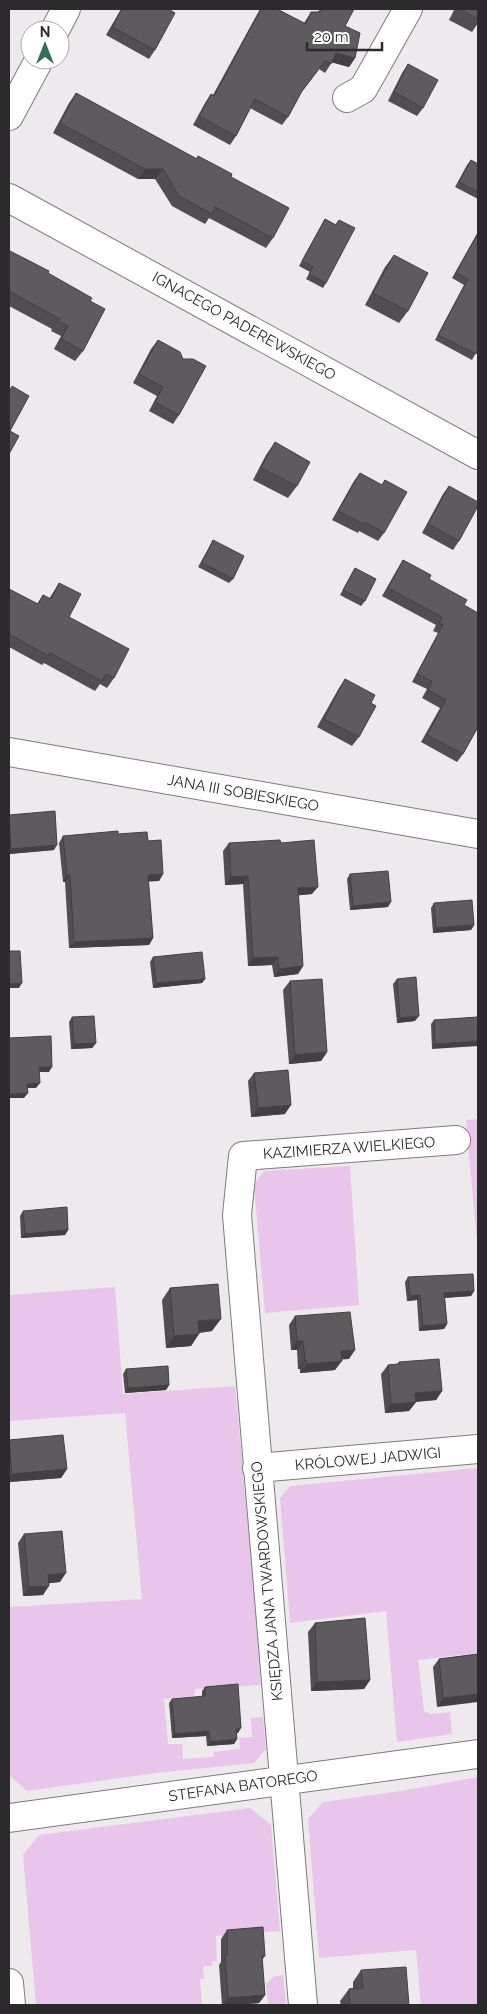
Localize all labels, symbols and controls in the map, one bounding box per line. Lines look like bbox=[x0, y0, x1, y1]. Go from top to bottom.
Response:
north arrow bbox=[20, 20, 70, 70]
scale bar bbox=[307, 20, 382, 52]
text: N bbox=[40, 24, 50, 40]
text: 20 m bbox=[314, 28, 349, 46]
street label: IGNACEGO PADEREWSKIEGO bbox=[149, 268, 339, 384]
street label: JANA III SOBIESKIEGO bbox=[166, 771, 320, 815]
street label: KAZIMIERZA WIELKIEGO bbox=[262, 1133, 436, 1163]
street label: KRÓLOWEJ JADWIGI bbox=[294, 1444, 442, 1474]
street label: KSIĘDZA JANA TWARDOWSKIEGO bbox=[248, 1460, 286, 1702]
street label: STEFANA BATOREGO bbox=[167, 1767, 319, 1805]

